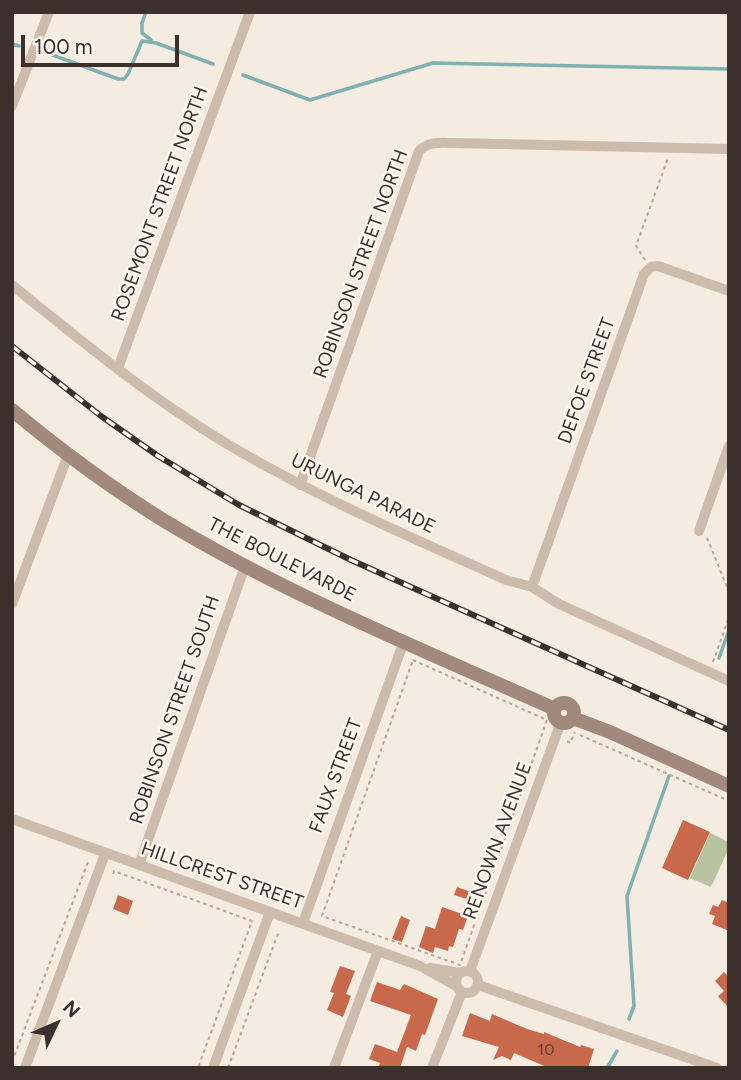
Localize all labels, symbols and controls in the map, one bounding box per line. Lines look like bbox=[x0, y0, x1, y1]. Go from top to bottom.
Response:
scale bar bbox=[24, 21, 182, 65]
text: 100 m bbox=[34, 34, 93, 59]
street label: ROSEMONT STREET NORTH bbox=[107, 84, 213, 324]
street label: ROBINSON STREET NORTH bbox=[309, 147, 413, 381]
street label: DEFOE STREET bbox=[554, 315, 620, 447]
street label: URUNGA PARADE bbox=[287, 449, 439, 539]
street label: THE BOULEVARDE bbox=[204, 513, 360, 607]
street label: ROBINSON STREET SOUTH bbox=[125, 593, 225, 827]
street label: FAUX STREET bbox=[305, 716, 367, 836]
street label: RENOWN AVENUE bbox=[459, 759, 537, 923]
street label: HILLCREST STREET bbox=[138, 838, 306, 914]
north arrow bbox=[21, 989, 91, 1059]
text: N bbox=[58, 996, 85, 1022]
house number: 10 bbox=[538, 1040, 554, 1060]

